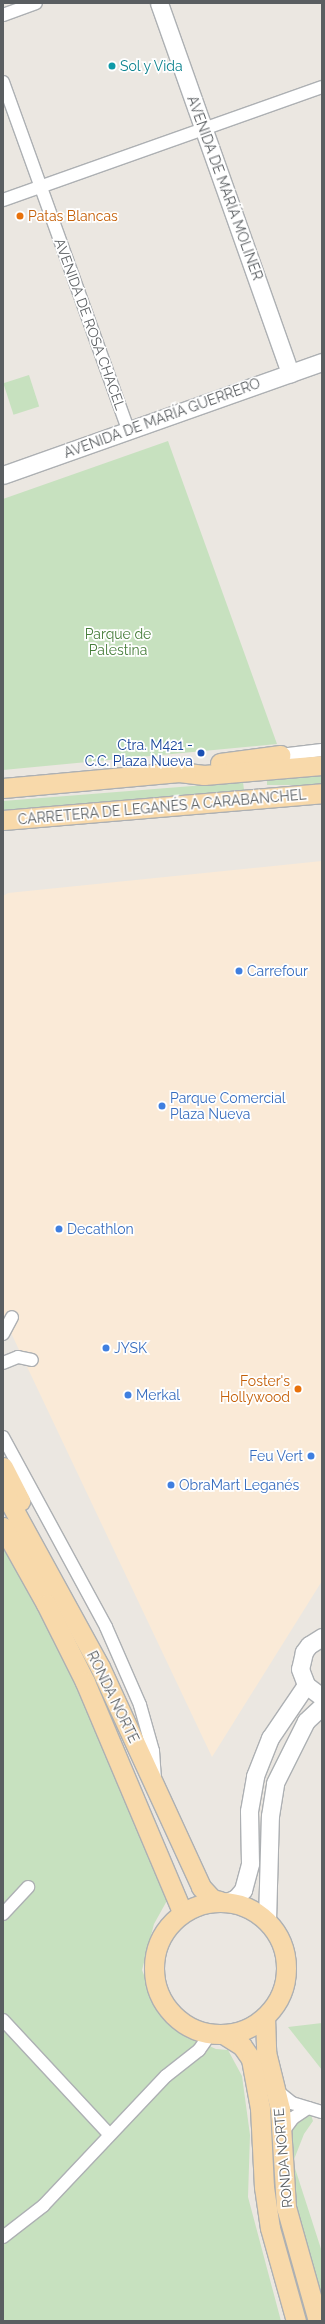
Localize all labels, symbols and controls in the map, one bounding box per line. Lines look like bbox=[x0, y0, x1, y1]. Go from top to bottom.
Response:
place label: Sol y Vida bbox=[120, 58, 184, 74]
marker: Sol y Vida bbox=[107, 61, 117, 71]
street label: AVENIDA DE MARÍA MOLINER bbox=[184, 93, 266, 283]
place label: Patas Blancas bbox=[28, 208, 118, 224]
marker: Patas Blancas bbox=[15, 211, 25, 221]
street label: AVENIDA DE ROSA CHACEL bbox=[51, 236, 129, 412]
street label: AVENIDA DE MARÍA GUERRERO bbox=[61, 374, 263, 462]
park label: Parque de Palestina bbox=[85, 626, 151, 658]
place label: Ctra. M421 - C.C. Plaza Nueva bbox=[85, 737, 193, 770]
marker: Ctra. M421 - C.C. Plaza Nueva bbox=[196, 748, 206, 758]
street label: CARRETERA DE LEGANÉS A CARABANCHEL bbox=[16, 786, 308, 828]
place label: Carrefour bbox=[247, 963, 308, 979]
marker: Carrefour bbox=[234, 966, 244, 976]
place label: Parque Comercial Plaza Nueva bbox=[170, 1090, 286, 1122]
marker: Parque Comercial Plaza Nueva bbox=[157, 1101, 167, 1111]
place label: Decathlon bbox=[67, 1221, 134, 1237]
marker: Decathlon bbox=[54, 1224, 64, 1234]
place label: JYSK bbox=[114, 1340, 147, 1356]
marker: JYSK bbox=[101, 1343, 111, 1353]
place label: Foster's Hollywood bbox=[220, 1373, 290, 1406]
marker: Foster's Hollywood bbox=[293, 1384, 303, 1394]
place label: Merkal bbox=[136, 1387, 180, 1403]
marker: Merkal bbox=[123, 1390, 133, 1400]
place label: Feu Vert bbox=[249, 1448, 303, 1464]
marker: Feu Vert bbox=[306, 1451, 316, 1461]
place label: ObraMart Leganés bbox=[179, 1477, 299, 1493]
marker: ObraMart Leganés bbox=[166, 1480, 176, 1490]
street label: RONDA NORTE bbox=[83, 1648, 143, 1746]
street label: RONDA NORTE bbox=[270, 2107, 296, 2209]

